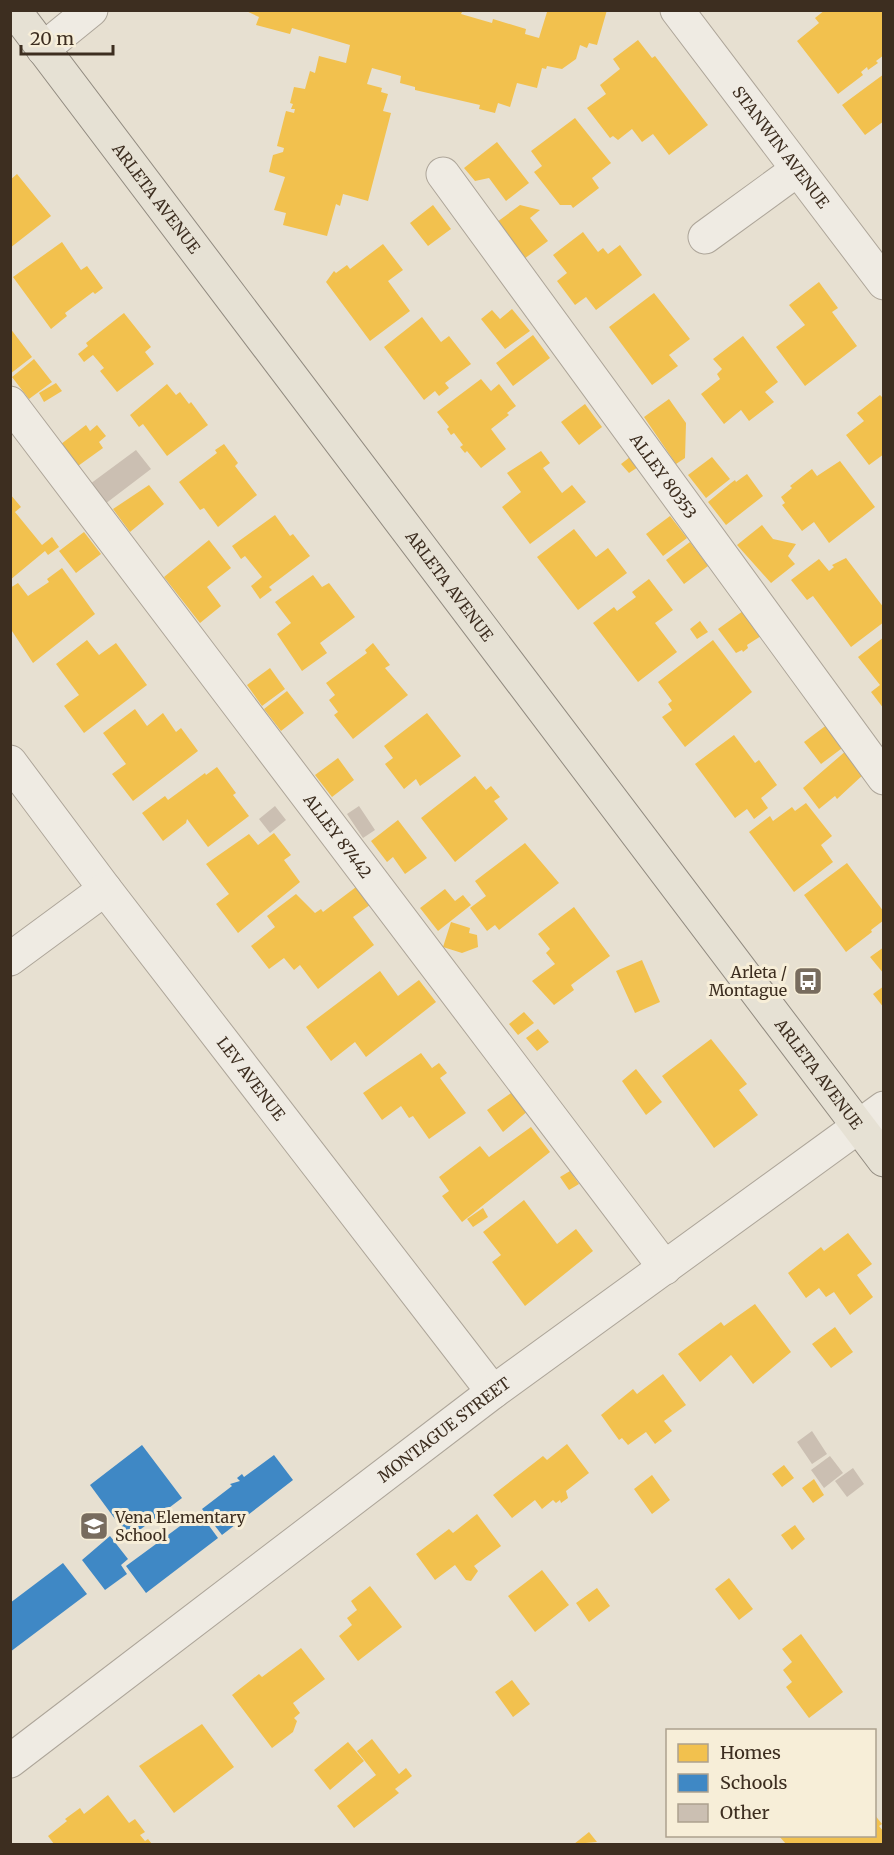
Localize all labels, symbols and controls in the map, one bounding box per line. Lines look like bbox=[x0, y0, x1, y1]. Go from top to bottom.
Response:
scale bar bbox=[21, 18, 112, 56]
text: 20 m bbox=[30, 27, 74, 50]
street label: STANWIN AVENUE bbox=[728, 82, 834, 213]
street label: ARLETA AVENUE bbox=[108, 138, 205, 258]
street label: ALLEY 80353 bbox=[625, 429, 701, 522]
street label: ARLETA AVENUE bbox=[401, 526, 498, 646]
street label: ALLEY 87442 bbox=[299, 789, 376, 882]
place label: Arleta / Montague bbox=[709, 962, 787, 1000]
bus stop icon: Arleta / Montague bbox=[792, 965, 824, 997]
street label: ARLETA AVENUE bbox=[770, 1014, 867, 1134]
street label: LEV AVENUE bbox=[213, 1033, 290, 1125]
street label: MONTAGUE STREET bbox=[374, 1373, 514, 1486]
place label: Vena Elementary School bbox=[114, 1507, 247, 1545]
school or university icon: Vena Elementary School bbox=[78, 1510, 110, 1542]
legend bbox=[666, 1729, 876, 1837]
text: Homes bbox=[720, 1741, 781, 1764]
text: Schools bbox=[720, 1771, 788, 1794]
text: Other bbox=[720, 1801, 770, 1824]

